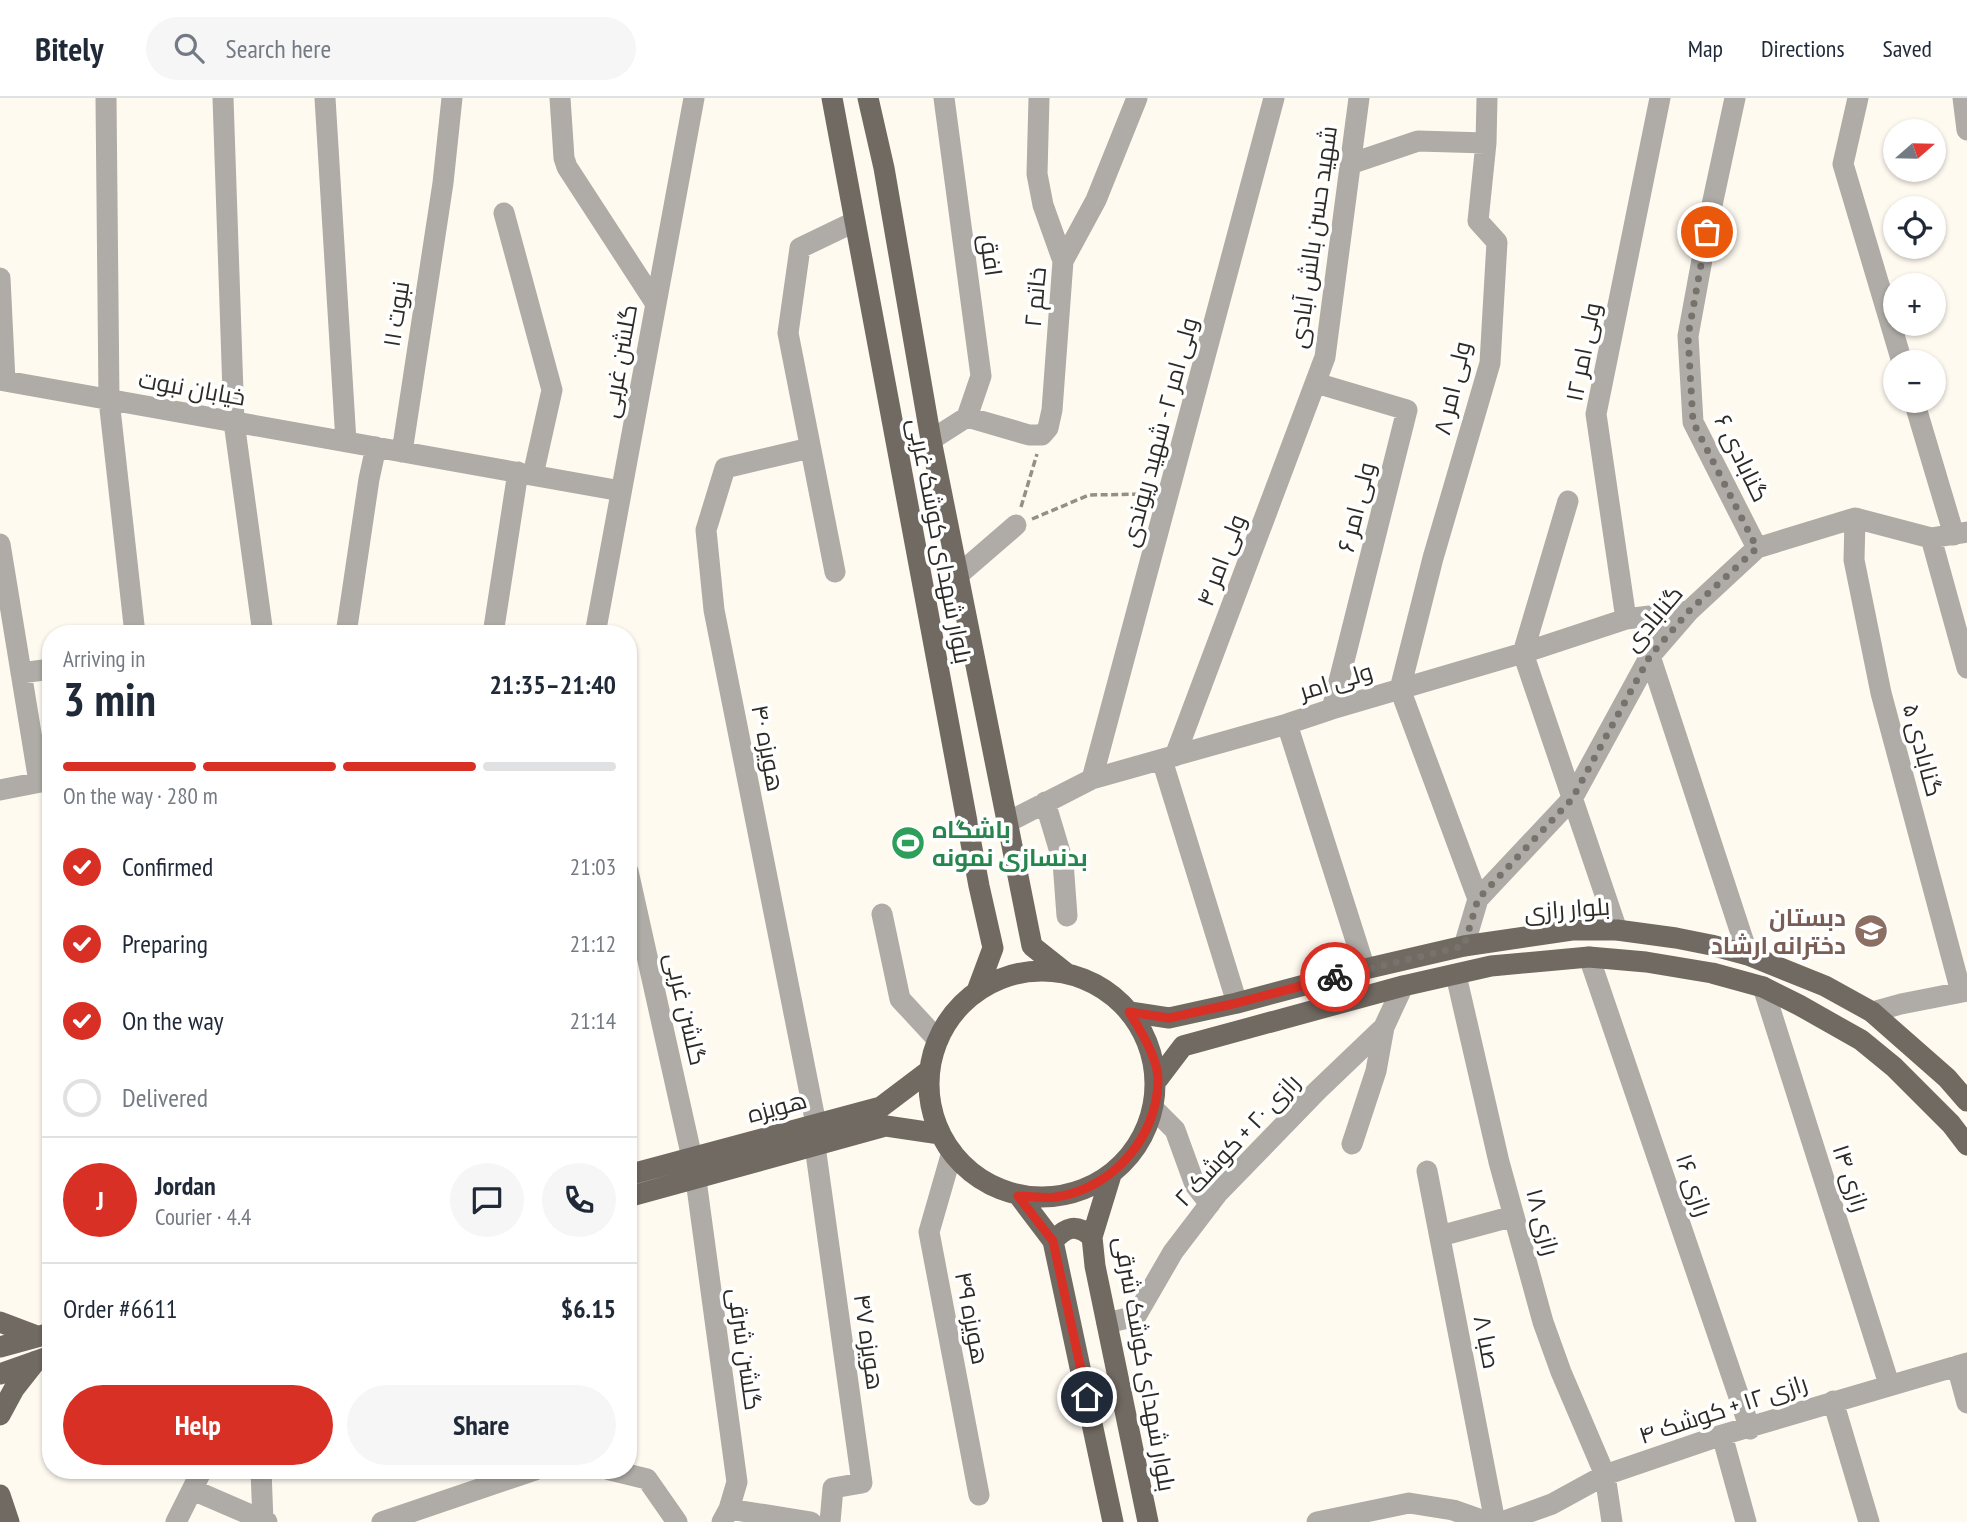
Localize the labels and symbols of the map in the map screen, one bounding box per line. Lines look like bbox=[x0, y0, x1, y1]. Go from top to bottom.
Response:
north arrow bbox=[1883, 119, 1946, 182]
street label: شهید حسن بالش آبادی bbox=[1282, 124, 1344, 350]
pin bbox=[1677, 202, 1737, 262]
street label: افق bbox=[973, 232, 1009, 278]
street label: خاتم ۲ bbox=[1017, 266, 1054, 329]
street label: نبوت ۱۱ bbox=[376, 279, 416, 349]
street label: ولی امر ۱۲ bbox=[1558, 300, 1608, 404]
street label: گلشن غربی bbox=[594, 302, 644, 420]
street label: ولی امر ۲ - شهید ریوندی bbox=[1113, 314, 1205, 550]
street label: ولی امر ۸ bbox=[1426, 338, 1478, 438]
street label: خیابان نبوت bbox=[136, 363, 248, 413]
street label: گنابادی ۶ bbox=[1708, 409, 1776, 507]
street label: بلوار شهدای کوشک غربی bbox=[901, 416, 979, 666]
street label: ولی امر ۶ bbox=[1330, 459, 1382, 555]
street label: ولی امر ۴ bbox=[1189, 510, 1253, 610]
street label: گنابادی bbox=[1616, 579, 1690, 657]
street label: ولی امر bbox=[1294, 655, 1376, 707]
street label: گنابادی ۵ bbox=[1896, 700, 1950, 800]
street label: هویزه ۴۰ bbox=[744, 702, 792, 794]
place label: باشگاه بدنسازی نمونه bbox=[932, 814, 1088, 873]
sports icon: باشگاه بدنسازی نمونه bbox=[889, 824, 927, 862]
street label: بلوار رازی bbox=[1523, 891, 1611, 927]
place label: دبستان دخترانه ارشاد bbox=[1711, 902, 1846, 961]
school or university icon: دبستان دخترانه ارشاد bbox=[1852, 912, 1890, 950]
courier bbox=[1300, 942, 1370, 1012]
street label: گلشن غربی bbox=[658, 950, 714, 1068]
street label: رازی ۲۰ + کوشک ۲ bbox=[1168, 1067, 1306, 1213]
street label: هویزه bbox=[744, 1084, 810, 1130]
street label: رازی ۱۴ bbox=[1826, 1140, 1876, 1216]
street label: رازی ۱۶ bbox=[1669, 1149, 1719, 1221]
street label: رازی ۱۸ bbox=[1519, 1185, 1567, 1259]
street label: بلوار شهدای کوشک شرقی bbox=[1107, 1234, 1183, 1494]
street label: هویزه ۴۹ bbox=[948, 1269, 996, 1367]
street label: گلشن شرقی bbox=[721, 1286, 769, 1412]
street label: هویزه ۴۷ bbox=[847, 1292, 891, 1392]
street label: صبا ۸ bbox=[1467, 1313, 1507, 1371]
pin bbox=[1057, 1367, 1117, 1427]
street label: رازی ۱۲ + کوشک ۴ bbox=[1635, 1367, 1811, 1451]

